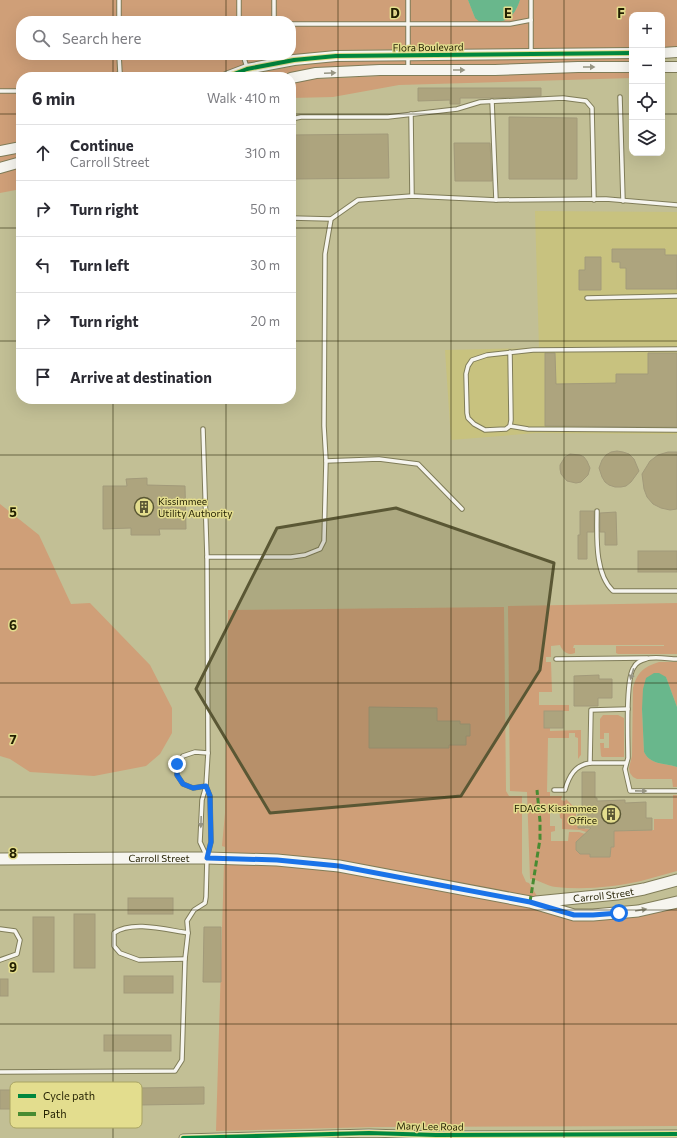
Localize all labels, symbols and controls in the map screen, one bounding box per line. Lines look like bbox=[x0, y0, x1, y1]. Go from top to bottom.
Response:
text: D bbox=[390, 5, 400, 21]
text: E bbox=[504, 5, 512, 21]
text: F bbox=[617, 5, 625, 21]
map controls bbox=[629, 12, 665, 156]
button: + bbox=[629, 12, 665, 48]
search box bbox=[16, 16, 296, 60]
icon: search bbox=[30, 27, 52, 49]
text: Search here bbox=[62, 29, 141, 47]
street label: Flora Boulevard bbox=[392, 40, 464, 54]
button: − bbox=[629, 48, 665, 84]
one-way arrow bbox=[583, 64, 596, 70]
one-way arrow bbox=[453, 67, 466, 73]
one-way arrow bbox=[324, 69, 336, 76]
button: locate bbox=[629, 84, 665, 120]
text: 6 min bbox=[32, 88, 75, 109]
text: Walk · 410 m bbox=[207, 90, 280, 106]
button: layers bbox=[629, 120, 665, 156]
text: Continue bbox=[70, 136, 134, 154]
icon: ahead bbox=[32, 142, 54, 164]
text: 310 m bbox=[245, 145, 280, 161]
text: Carroll Street bbox=[70, 154, 149, 170]
icon: right bbox=[32, 198, 54, 220]
text: Turn right bbox=[70, 200, 139, 218]
text: 50 m bbox=[250, 201, 280, 217]
icon: left bbox=[32, 254, 54, 276]
text: Turn left bbox=[70, 256, 129, 274]
text: 30 m bbox=[250, 257, 280, 273]
icon: right bbox=[32, 310, 54, 332]
text: Turn right bbox=[70, 312, 139, 330]
text: 20 m bbox=[251, 313, 280, 329]
icon: arrive bbox=[32, 366, 54, 388]
text: Arrive at destination bbox=[70, 368, 212, 386]
place label: Kissimmee Utility Authority bbox=[158, 495, 232, 519]
building icon: Kissimmee Utility Authority bbox=[133, 496, 155, 518]
text: 5 bbox=[9, 504, 17, 520]
text: 6 bbox=[9, 617, 17, 633]
one-way arrow bbox=[629, 668, 635, 680]
text: 7 bbox=[9, 731, 17, 747]
route end bbox=[168, 755, 186, 773]
one-way arrow bbox=[635, 788, 648, 794]
place label: FDACS Kissimmee Office bbox=[514, 802, 597, 826]
building icon: FDACS Kissimmee Office bbox=[600, 803, 622, 825]
one-way arrow bbox=[198, 816, 204, 829]
text: 8 bbox=[9, 845, 17, 861]
street label: Carroll Street bbox=[128, 852, 190, 864]
street label: Carroll Street bbox=[573, 885, 635, 904]
route start bbox=[610, 904, 628, 922]
one-way arrow bbox=[635, 907, 647, 913]
text: 9 bbox=[9, 959, 17, 975]
legend bbox=[10, 1082, 142, 1128]
text: Cycle path bbox=[43, 1089, 95, 1102]
text: Path bbox=[43, 1107, 66, 1120]
street label: Mary Lee Road bbox=[396, 1119, 464, 1133]

